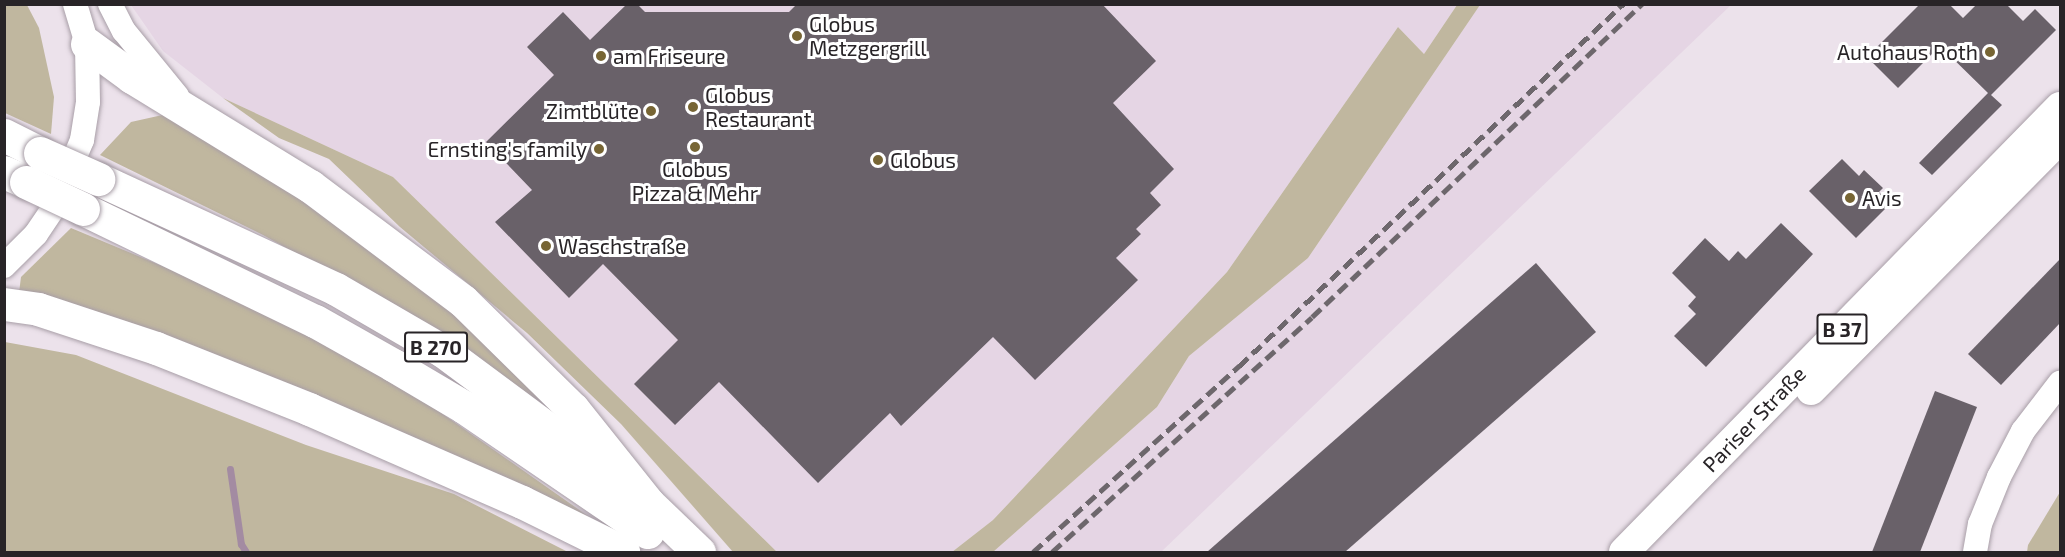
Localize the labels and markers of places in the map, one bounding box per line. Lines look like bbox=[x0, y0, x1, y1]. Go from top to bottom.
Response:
place label: Globus Metzgergrill bbox=[809, 11, 926, 61]
marker: Globus Metzgergrill bbox=[790, 29, 804, 43]
place label: Autohaus Roth bbox=[1837, 39, 1978, 65]
place label: am Friseure bbox=[613, 43, 726, 69]
marker: Autohaus Roth bbox=[1983, 45, 1997, 59]
marker: am Friseure bbox=[594, 49, 608, 63]
place label: Globus Restaurant bbox=[705, 82, 811, 132]
place label: Zimtblüte bbox=[546, 98, 639, 124]
marker: Globus Restaurant bbox=[686, 100, 700, 114]
marker: Zimtblüte bbox=[644, 104, 658, 118]
place label: Ernsting's family bbox=[427, 136, 587, 162]
marker: Globus Pizza & Mehr bbox=[688, 140, 702, 154]
marker: Ernsting's family bbox=[592, 142, 606, 156]
place label: Globus bbox=[890, 147, 956, 173]
marker: Globus bbox=[871, 153, 885, 167]
place label: Globus Pizza & Mehr bbox=[632, 156, 758, 206]
place label: Avis bbox=[1862, 185, 1902, 211]
marker: Avis bbox=[1843, 191, 1857, 205]
place label: Waschstraße bbox=[558, 233, 686, 259]
marker: Waschstraße bbox=[539, 239, 553, 253]

